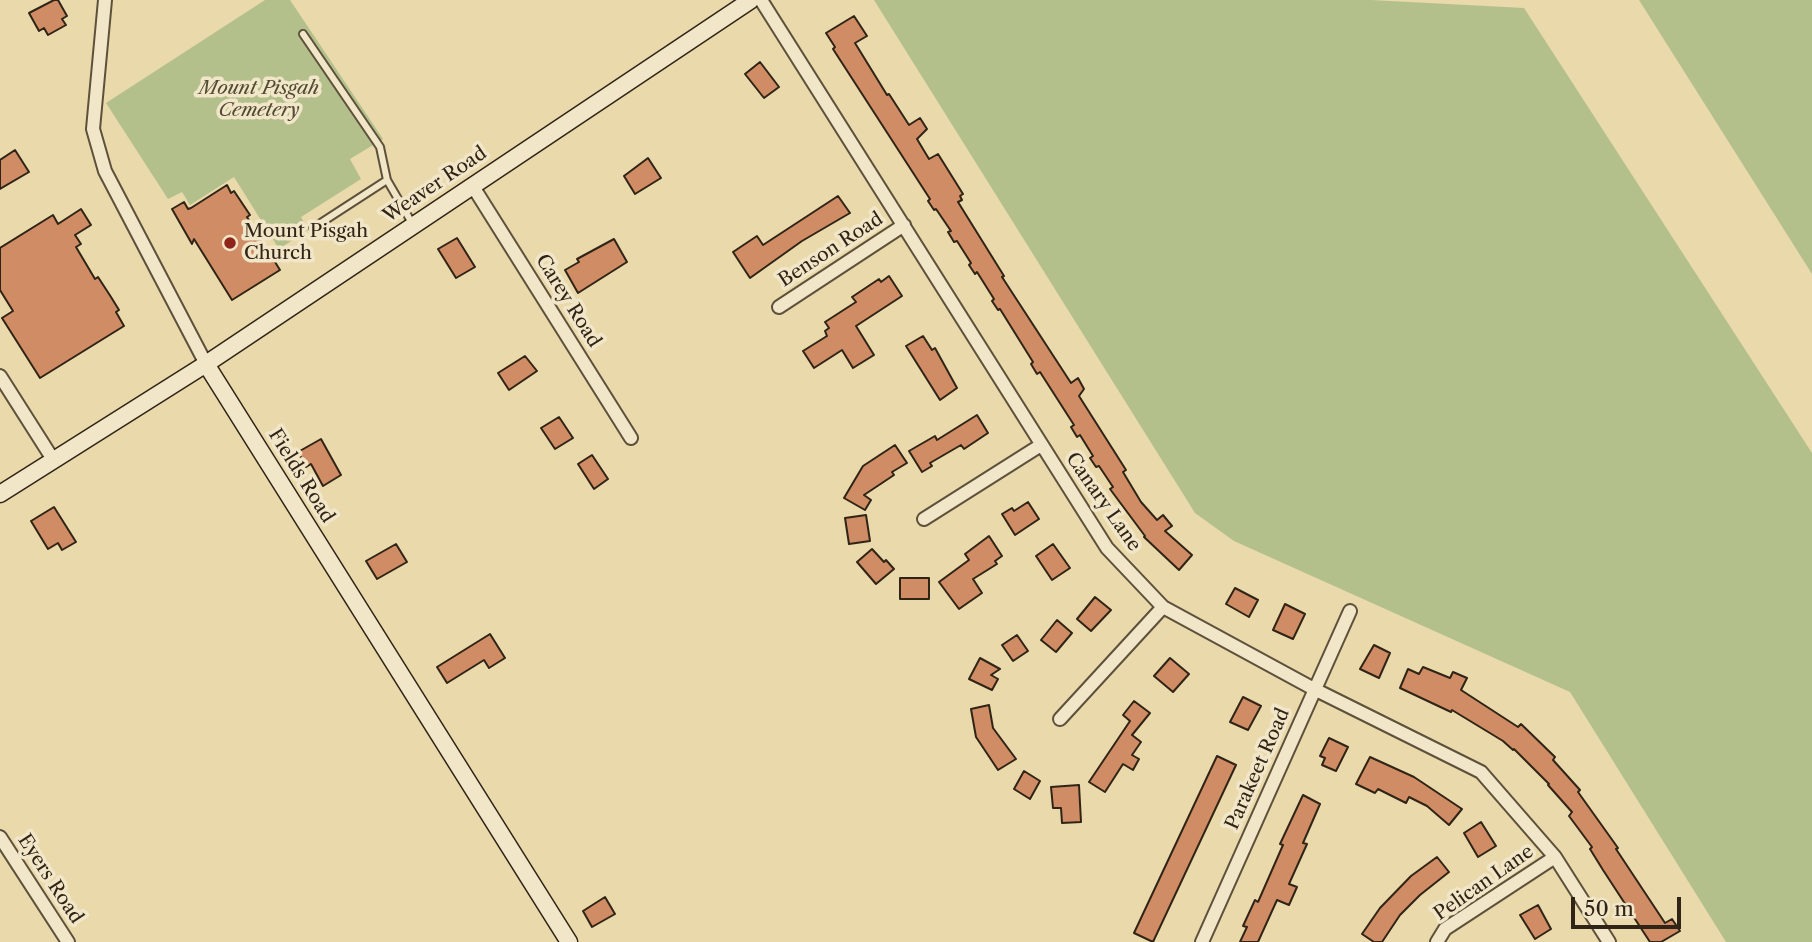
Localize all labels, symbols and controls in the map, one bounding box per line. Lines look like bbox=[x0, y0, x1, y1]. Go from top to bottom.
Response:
park label: Mount Pisgah Cemetery bbox=[199, 78, 319, 122]
street label: Weaver Road bbox=[379, 142, 491, 228]
street label: Benson Road bbox=[775, 208, 887, 292]
place label: Mount Pisgah Church bbox=[244, 221, 368, 265]
marker: Mount Pisgah Church bbox=[222, 235, 238, 251]
street label: Carey Road bbox=[530, 250, 606, 352]
street label: Fields Road bbox=[263, 425, 339, 527]
street label: Canary Lane bbox=[1061, 448, 1145, 556]
street label: Parakeet Road bbox=[1221, 705, 1295, 833]
street label: Eyers Road bbox=[13, 830, 87, 928]
street label: Pelican Lane bbox=[1430, 840, 1538, 926]
scale bar bbox=[1574, 883, 1684, 927]
text: 50 m bbox=[1584, 896, 1634, 921]

